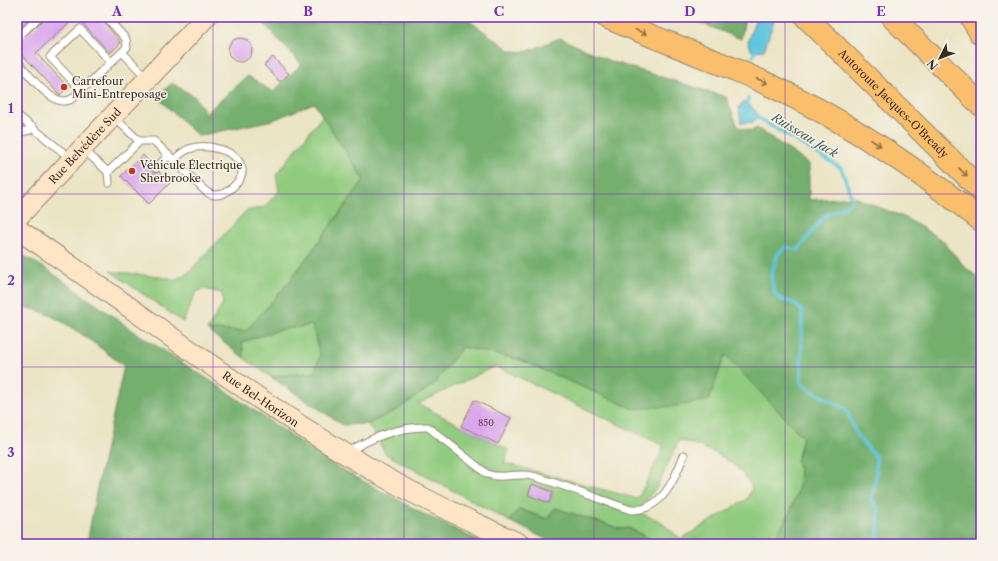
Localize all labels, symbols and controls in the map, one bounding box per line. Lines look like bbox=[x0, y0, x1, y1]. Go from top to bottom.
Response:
text: A bbox=[111, 3, 123, 19]
text: B bbox=[303, 3, 313, 19]
text: C bbox=[494, 3, 504, 19]
text: D bbox=[684, 3, 696, 19]
text: E bbox=[876, 3, 886, 19]
one-way arrow bbox=[635, 29, 647, 37]
north arrow bbox=[920, 38, 960, 78]
street label: Autoroute Jacques-O'Bready bbox=[835, 45, 952, 162]
text: N bbox=[924, 56, 941, 73]
place label: Carrefour Mini-Entreposage bbox=[72, 74, 167, 101]
one-way arrow bbox=[755, 78, 767, 86]
marker: Carrefour Mini-Entreposage bbox=[59, 82, 69, 92]
text: 1 bbox=[8, 100, 14, 116]
street label: Rue Belvédère Sud bbox=[46, 105, 124, 187]
water label: Ruisseau Jack bbox=[768, 109, 842, 161]
one-way arrow bbox=[870, 140, 882, 148]
place label: Véhicule Électrique Sherbrooke bbox=[139, 158, 243, 185]
marker: Véhicule Électrique Sherbrooke bbox=[127, 166, 137, 176]
one-way arrow bbox=[958, 167, 968, 177]
text: 2 bbox=[7, 272, 15, 288]
street label: Rue Bel-Horizon bbox=[220, 368, 302, 430]
house number: 850 bbox=[478, 417, 494, 428]
text: 3 bbox=[7, 444, 15, 460]

